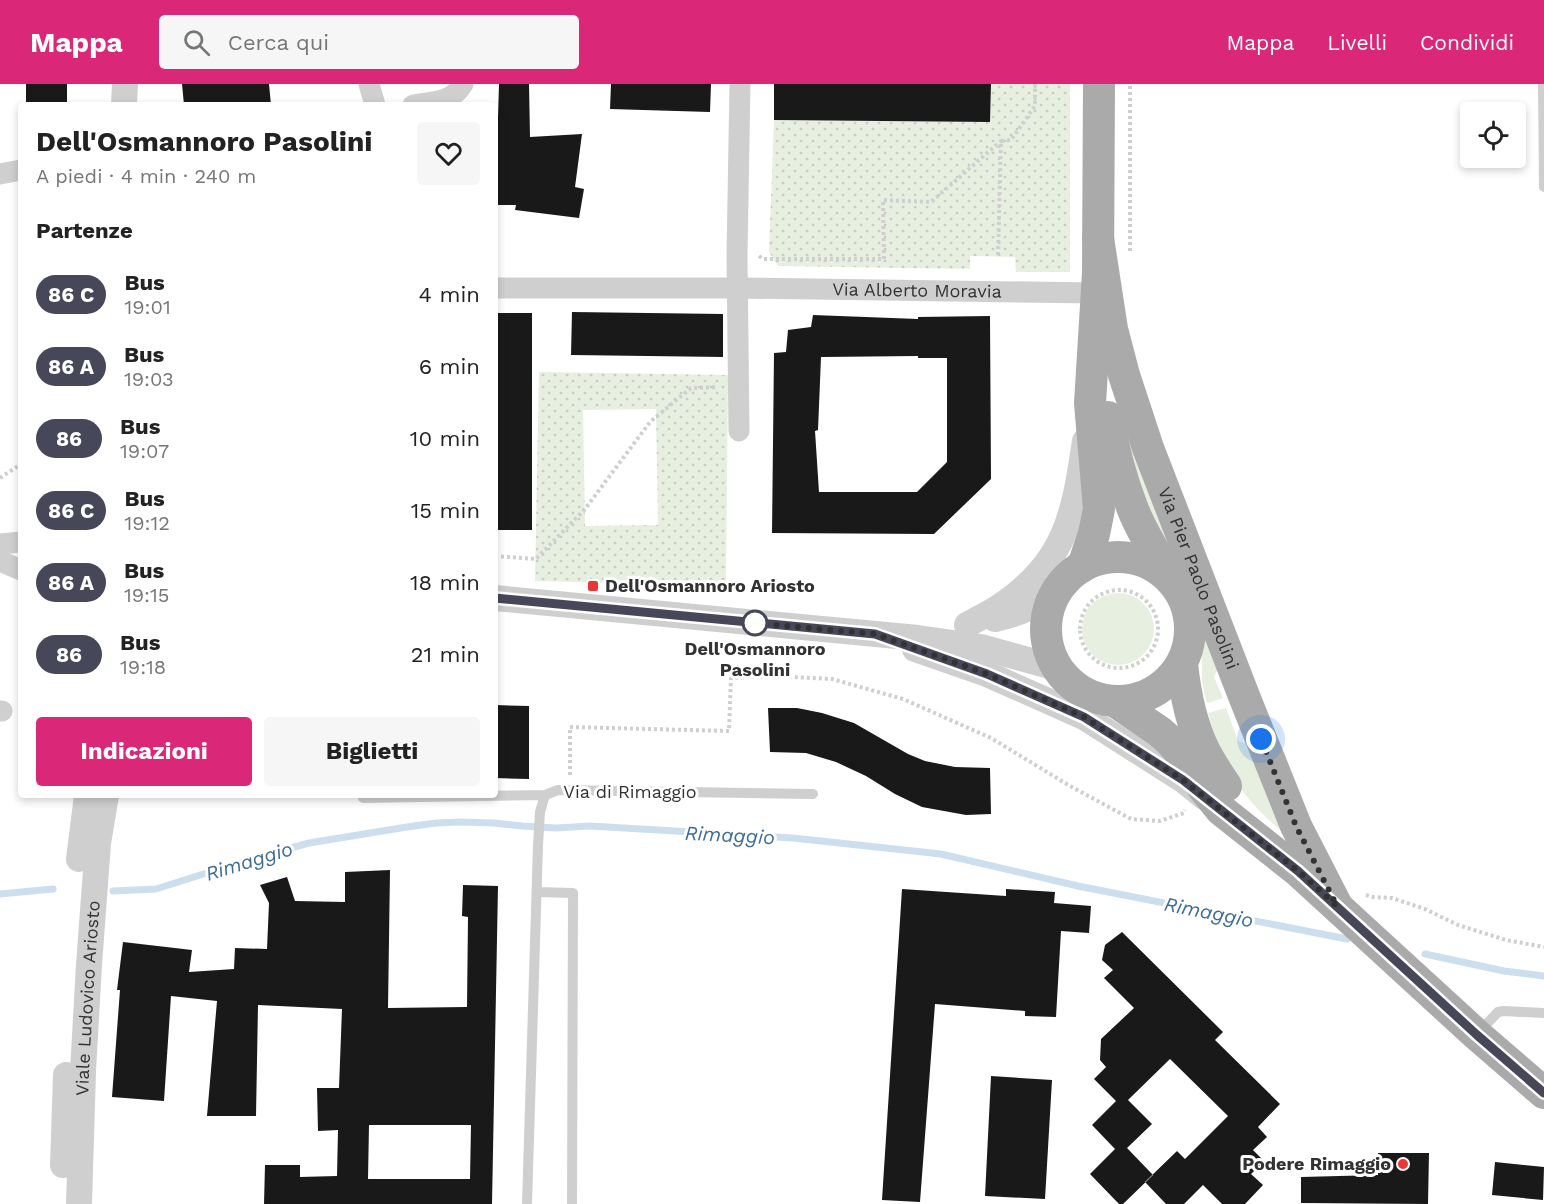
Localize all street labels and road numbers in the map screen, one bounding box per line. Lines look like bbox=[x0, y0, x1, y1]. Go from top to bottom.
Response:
street label: Via Alberto Moravia bbox=[832, 278, 1002, 302]
street label: Via Pier Paolo Pasolini bbox=[1154, 484, 1244, 672]
street label: Via di Rimaggio bbox=[563, 781, 697, 802]
street label: Viale Ludovico Ariosto bbox=[71, 900, 104, 1096]

